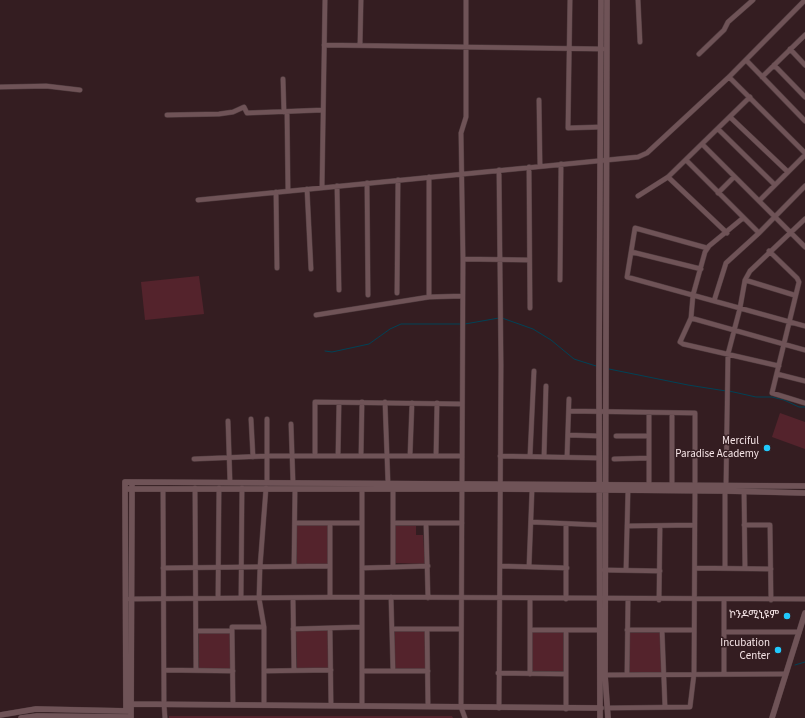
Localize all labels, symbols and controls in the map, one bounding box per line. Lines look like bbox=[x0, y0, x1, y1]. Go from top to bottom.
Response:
place label: Merciful Paradise Academy bbox=[675, 435, 759, 461]
marker: Merciful Paradise Academy bbox=[762, 443, 772, 453]
place label: ኮንዶሚኒዩም bbox=[729, 609, 779, 623]
marker: ኮንዶሚኒዩም bbox=[782, 611, 792, 621]
place label: Incubation Center bbox=[720, 637, 770, 663]
marker: Incubation Center bbox=[773, 645, 783, 655]

